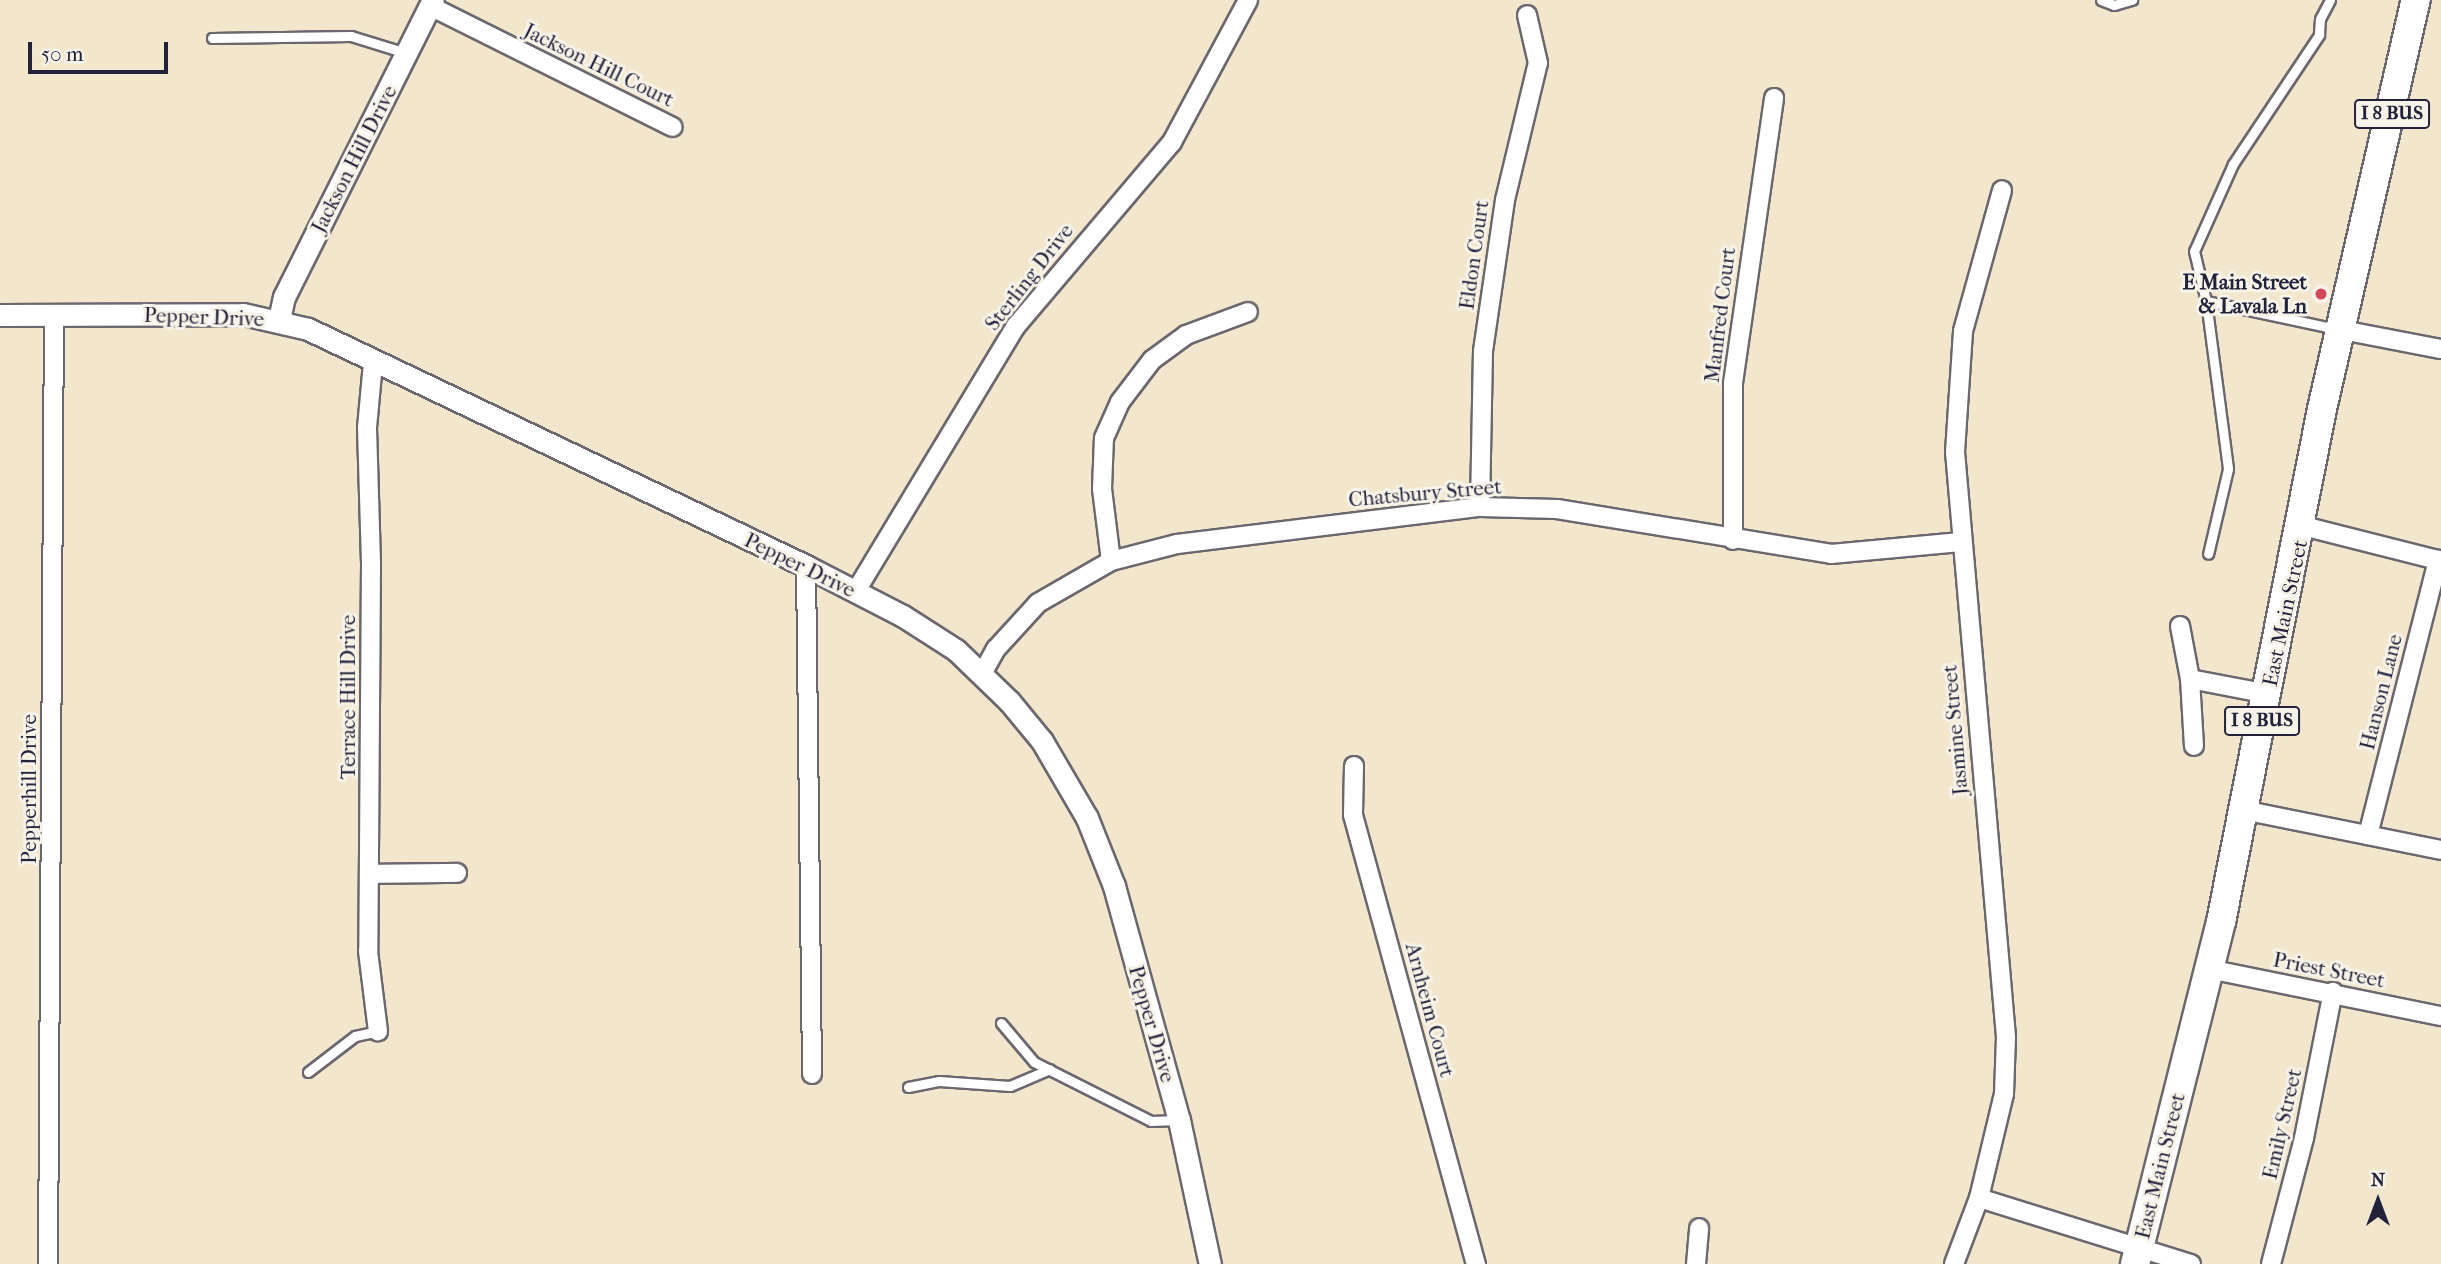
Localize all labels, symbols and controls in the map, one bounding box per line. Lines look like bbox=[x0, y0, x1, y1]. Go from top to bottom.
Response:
street label: Jackson Hill Court bbox=[520, 18, 678, 112]
scale bar bbox=[32, 28, 172, 72]
text: 50 m bbox=[41, 42, 84, 66]
street label: Jackson Hill Drive bbox=[306, 81, 402, 237]
road number: I 8 BUS bbox=[2354, 98, 2430, 130]
street label: Eldon Court bbox=[1454, 199, 1494, 311]
street label: Sterling Drive bbox=[979, 219, 1079, 335]
street label: Manfred Court bbox=[1699, 246, 1741, 384]
place label: E Main Street & Lavala Ln bbox=[2182, 269, 2307, 319]
marker: E Main Street & Lavala Ln bbox=[2313, 286, 2329, 302]
street label: Pepper Drive bbox=[143, 302, 265, 332]
street label: Chatsbury Street bbox=[1347, 474, 1503, 512]
street label: Pepper Drive bbox=[740, 527, 860, 603]
street label: East Main Street bbox=[2257, 537, 2313, 689]
street label: Terrace Hill Drive bbox=[335, 615, 361, 779]
street label: Hanson Lane bbox=[2354, 632, 2408, 752]
street label: Jasmine Street bbox=[1937, 664, 1973, 796]
road number: I 8 BUS bbox=[2224, 706, 2300, 736]
street label: Pepperhill Drive bbox=[16, 714, 42, 864]
street label: Arnheim Court bbox=[1400, 940, 1460, 1080]
street label: Priest Street bbox=[2271, 947, 2387, 993]
street label: Pepper Drive bbox=[1123, 963, 1181, 1085]
street label: Emily Street bbox=[2257, 1066, 2307, 1182]
street label: East Main Street bbox=[2130, 1090, 2190, 1242]
north arrow bbox=[2343, 1166, 2413, 1236]
text: N bbox=[2371, 1169, 2385, 1191]

